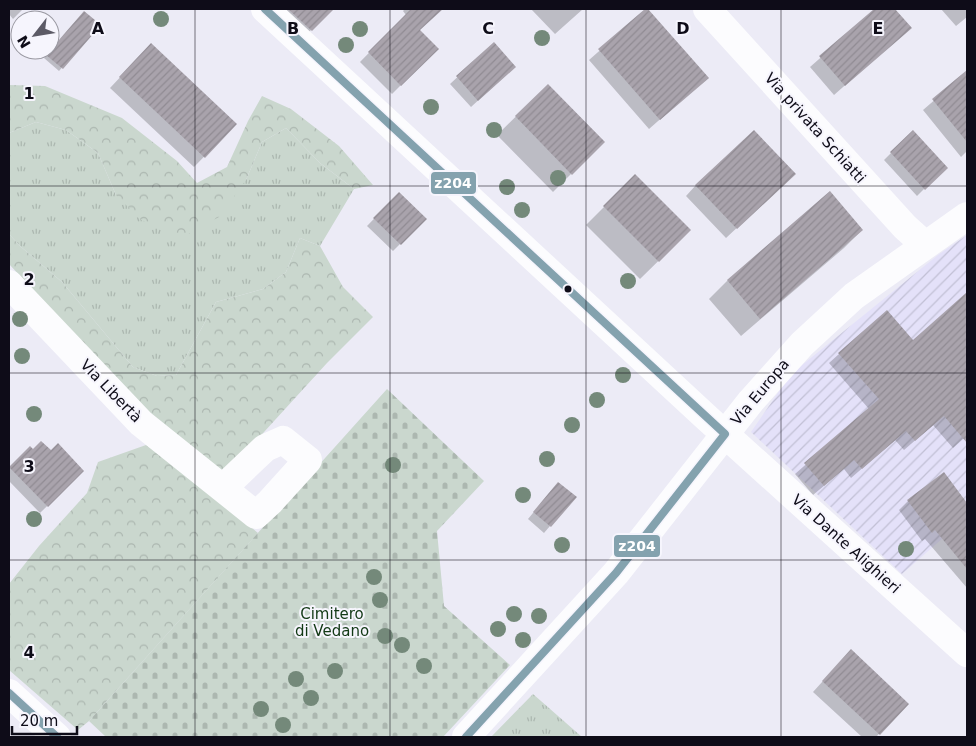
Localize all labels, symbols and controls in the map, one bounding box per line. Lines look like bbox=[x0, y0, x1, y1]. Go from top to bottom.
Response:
north arrow bbox=[10, 10, 60, 60]
text: A bbox=[92, 19, 105, 38]
text: B bbox=[287, 19, 299, 38]
text: C bbox=[482, 19, 494, 38]
text: D bbox=[676, 19, 690, 38]
text: E bbox=[873, 19, 883, 38]
text: N bbox=[14, 33, 34, 51]
street label: Via privata Schiatti bbox=[761, 69, 869, 187]
text: 1 bbox=[23, 84, 35, 103]
line badge: z204 bbox=[430, 171, 477, 195]
text: z204 bbox=[434, 175, 472, 191]
text: 2 bbox=[23, 270, 35, 289]
unlabelled marker bbox=[563, 284, 573, 294]
street label: Via Europa bbox=[727, 355, 793, 429]
street label: Via Libertà bbox=[77, 356, 145, 426]
text: 3 bbox=[23, 457, 35, 476]
street label: Via Dante Alighieri bbox=[788, 491, 904, 597]
line badge: z204 bbox=[613, 534, 661, 558]
text: z204 bbox=[618, 538, 656, 554]
park label: Cimitero di Vedano bbox=[295, 605, 369, 640]
text: 4 bbox=[23, 643, 35, 662]
scale bar bbox=[12, 704, 78, 736]
text: 20 m bbox=[20, 712, 58, 730]

